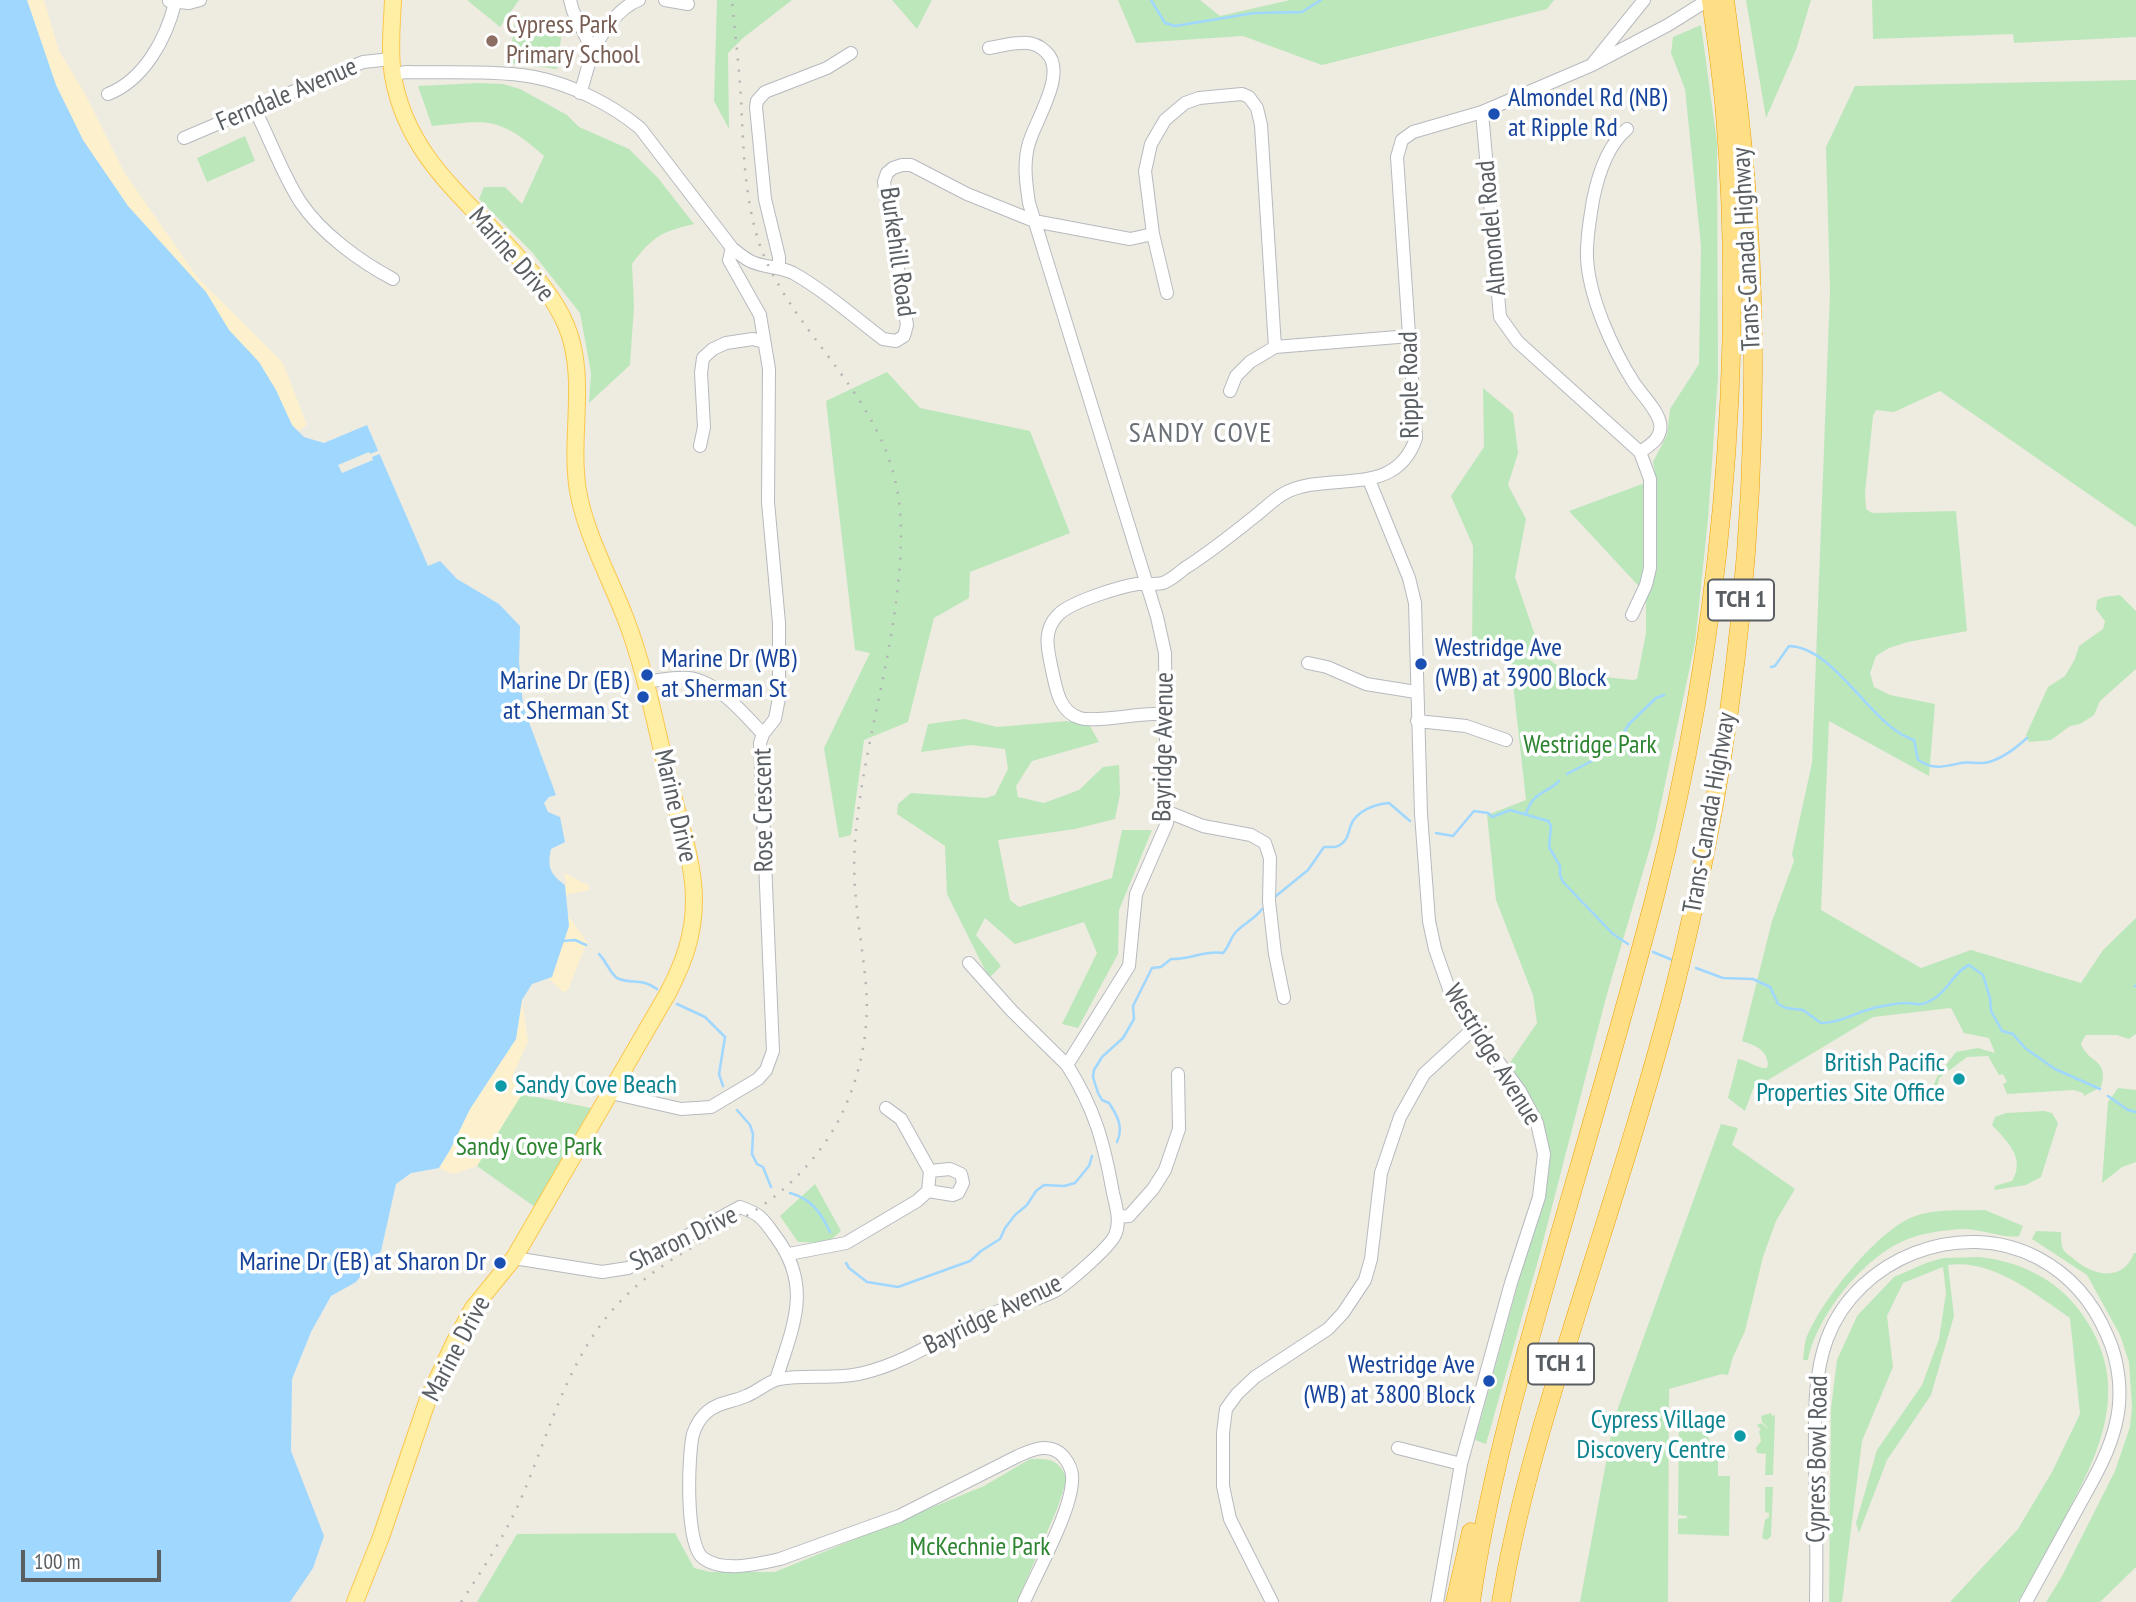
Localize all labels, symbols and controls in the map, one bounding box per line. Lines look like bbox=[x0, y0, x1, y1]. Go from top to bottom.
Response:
place label: Cypress Park Primary School bbox=[506, 10, 640, 72]
marker: Cypress Park Primary School bbox=[484, 33, 500, 49]
street label: Ferndale Avenue bbox=[212, 51, 362, 139]
place label: Almondel Rd (NB) at Ripple Rd bbox=[1508, 83, 1667, 144]
marker: Almondel Rd (NB) at Ripple Rd bbox=[1486, 106, 1502, 122]
street label: Trans-Canada Highway bbox=[1726, 147, 1768, 351]
street label: Almondel Road bbox=[1471, 159, 1513, 297]
street label: Burkehill Road bbox=[872, 185, 922, 319]
street label: Marine Drive bbox=[462, 202, 560, 308]
street label: Ripple Road bbox=[1393, 331, 1427, 439]
district label: SANDY COVE bbox=[1130, 417, 1272, 451]
road number: TCH 1 bbox=[1708, 580, 1774, 620]
place label: Westridge Ave (WB) at 3900 Block bbox=[1435, 633, 1607, 694]
place label: Marine Dr (WB) at Sherman St bbox=[661, 644, 797, 706]
marker: Westridge Ave (WB) at 3900 Block bbox=[1413, 656, 1429, 672]
place label: Marine Dr (EB) at Sherman St bbox=[500, 666, 629, 728]
marker: Marine Dr (WB) at Sherman St bbox=[639, 667, 655, 683]
street label: Bayridge Avenue bbox=[1147, 672, 1181, 822]
marker: Marine Dr (EB) at Sherman St bbox=[635, 689, 651, 705]
street label: Trans-Canada Highway bbox=[1677, 710, 1743, 916]
park label: Westridge Park bbox=[1523, 730, 1657, 762]
street label: Marine Drive bbox=[647, 747, 703, 865]
street label: Rose Crescent bbox=[747, 748, 781, 872]
street label: Westridge Avenue bbox=[1436, 979, 1548, 1131]
place label: British Pacific Properties Site Office bbox=[1756, 1048, 1945, 1110]
place label: Sandy Cove Beach bbox=[515, 1070, 677, 1102]
marker: British Pacific Properties Site Office bbox=[1951, 1071, 1967, 1087]
marker: Sandy Cove Beach bbox=[493, 1078, 509, 1094]
park label: Sandy Cove Park bbox=[456, 1132, 602, 1164]
street label: Sharon Drive bbox=[625, 1200, 743, 1278]
place label: Marine Dr (EB) at Sharon Dr bbox=[239, 1247, 486, 1279]
marker: Marine Dr (EB) at Sharon Dr bbox=[492, 1255, 508, 1271]
street label: Bayridge Avenue bbox=[919, 1268, 1067, 1362]
street label: Marine Drive bbox=[416, 1291, 498, 1407]
road number: TCH 1 bbox=[1528, 1344, 1594, 1384]
place label: Westridge Ave (WB) at 3800 Block bbox=[1303, 1350, 1475, 1412]
marker: Westridge Ave (WB) at 3800 Block bbox=[1481, 1373, 1497, 1389]
street label: Cypress Bowl Road bbox=[1801, 1375, 1835, 1543]
place label: Cypress Village Discovery Centre bbox=[1577, 1405, 1726, 1466]
marker: Cypress Village Discovery Centre bbox=[1732, 1428, 1748, 1444]
park label: McKechnie Park bbox=[910, 1532, 1050, 1564]
scale bar bbox=[24, 1536, 164, 1580]
text: 100 m bbox=[34, 1548, 80, 1575]

